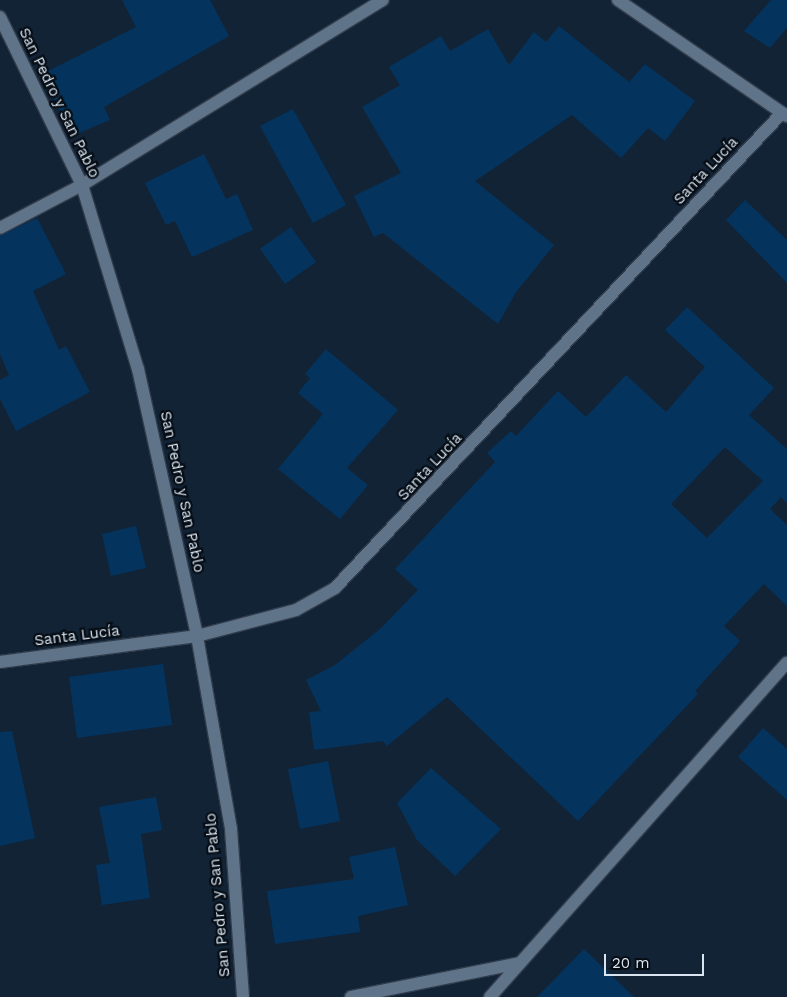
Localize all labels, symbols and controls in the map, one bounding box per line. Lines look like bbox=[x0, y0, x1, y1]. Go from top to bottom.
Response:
street label: San Pedro y San Pablo bbox=[15, 25, 103, 181]
street label: Santa Lucía bbox=[670, 133, 742, 209]
street label: San Pedro y San Pablo bbox=[156, 409, 208, 575]
street label: Santa Lucía bbox=[394, 429, 466, 505]
street label: Santa Lucía bbox=[33, 622, 121, 650]
street label: San Pedro y San Pablo bbox=[202, 812, 234, 978]
scale bar bbox=[607, 944, 707, 976]
text: 20 m bbox=[612, 954, 650, 972]

